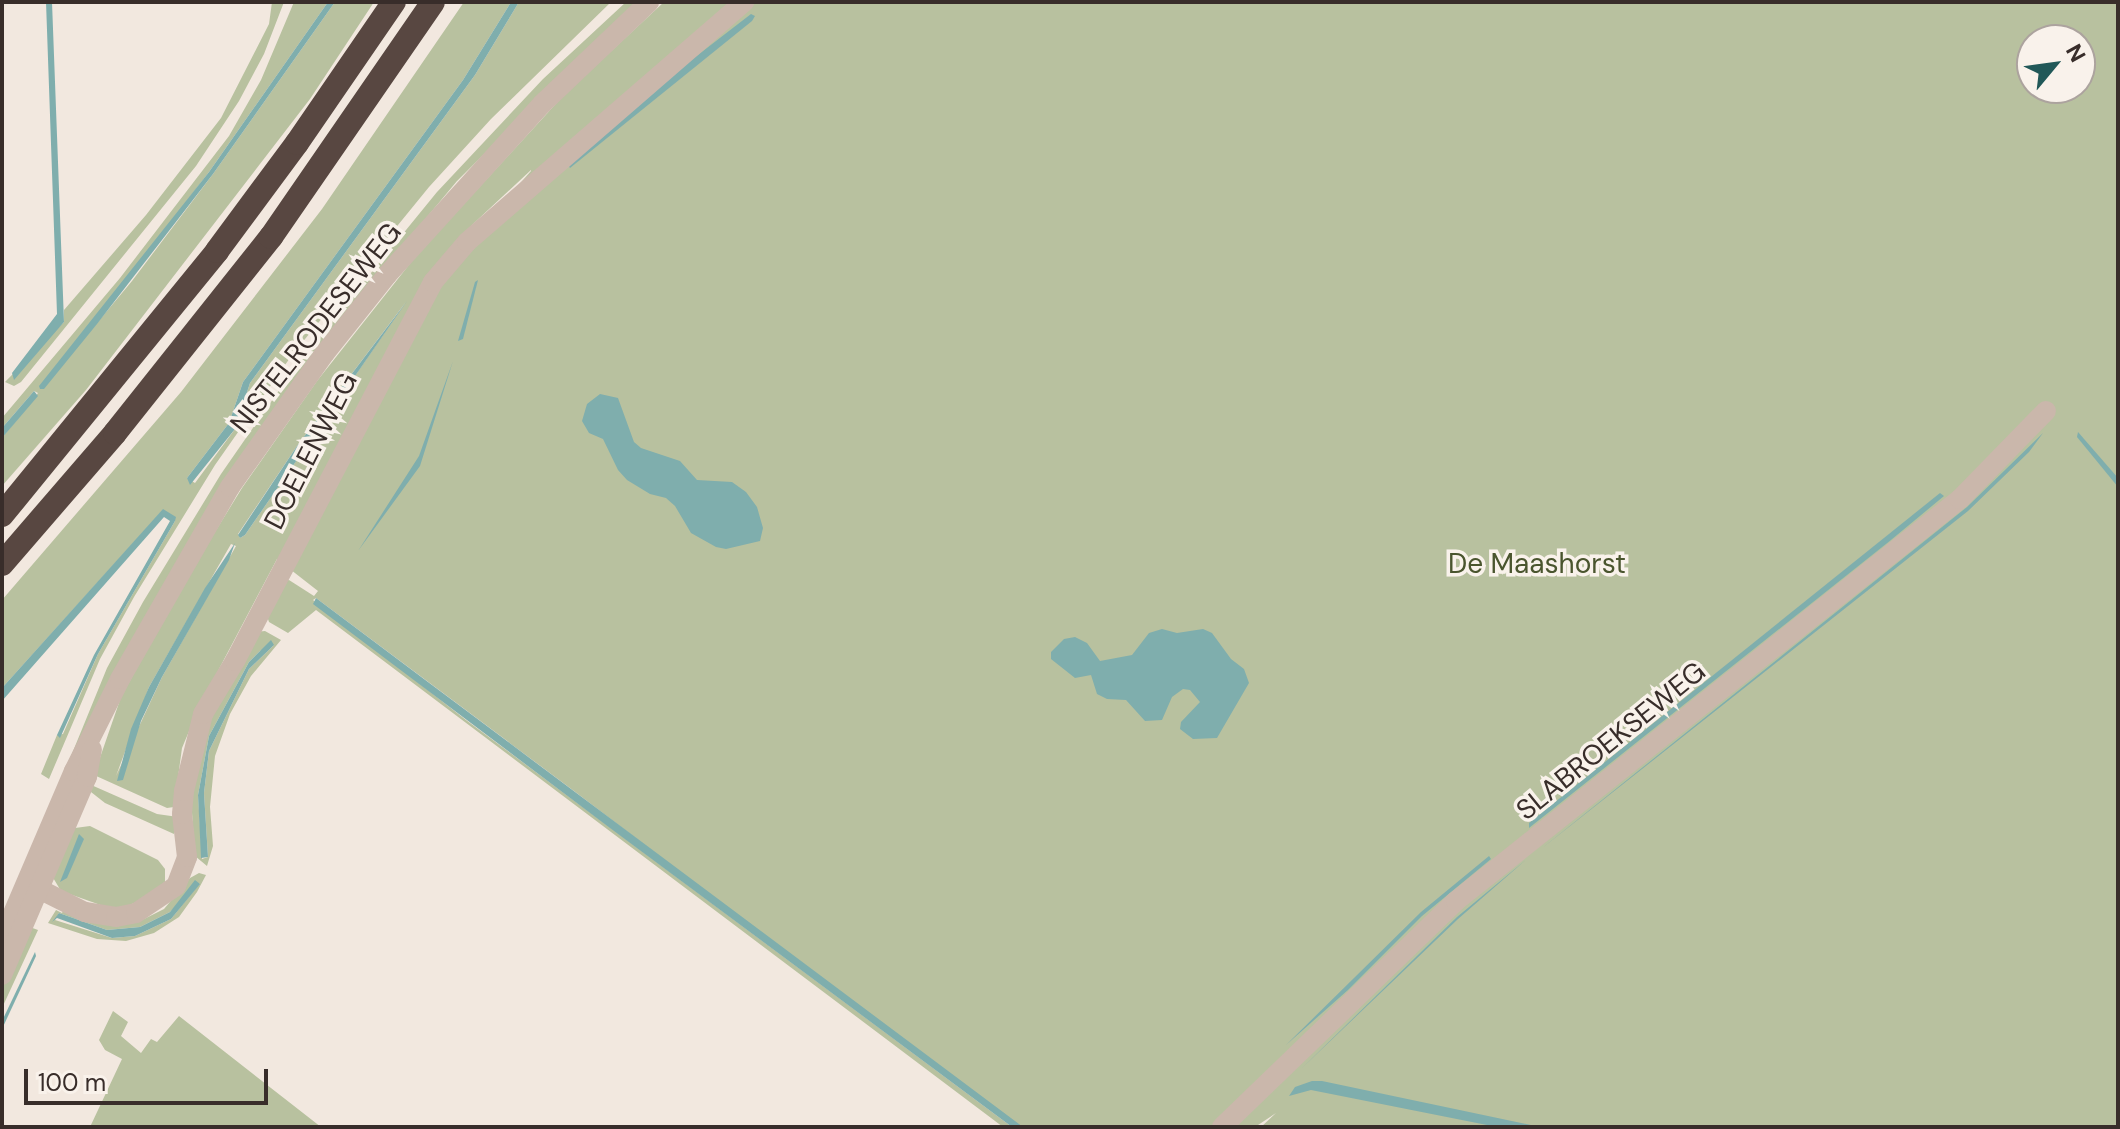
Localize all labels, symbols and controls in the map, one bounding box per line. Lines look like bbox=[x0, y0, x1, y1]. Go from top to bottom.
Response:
north arrow bbox=[2016, 24, 2096, 104]
text: N bbox=[2059, 39, 2092, 67]
street label: NISTELRODESEWEG bbox=[223, 216, 409, 440]
street label: DOELENWEG bbox=[257, 367, 365, 535]
park label: De Maashorst bbox=[1448, 547, 1626, 581]
street label: SLABROEKSEWEG bbox=[1510, 655, 1712, 827]
scale bar bbox=[28, 1053, 272, 1103]
text: 100 m bbox=[38, 1067, 106, 1098]

